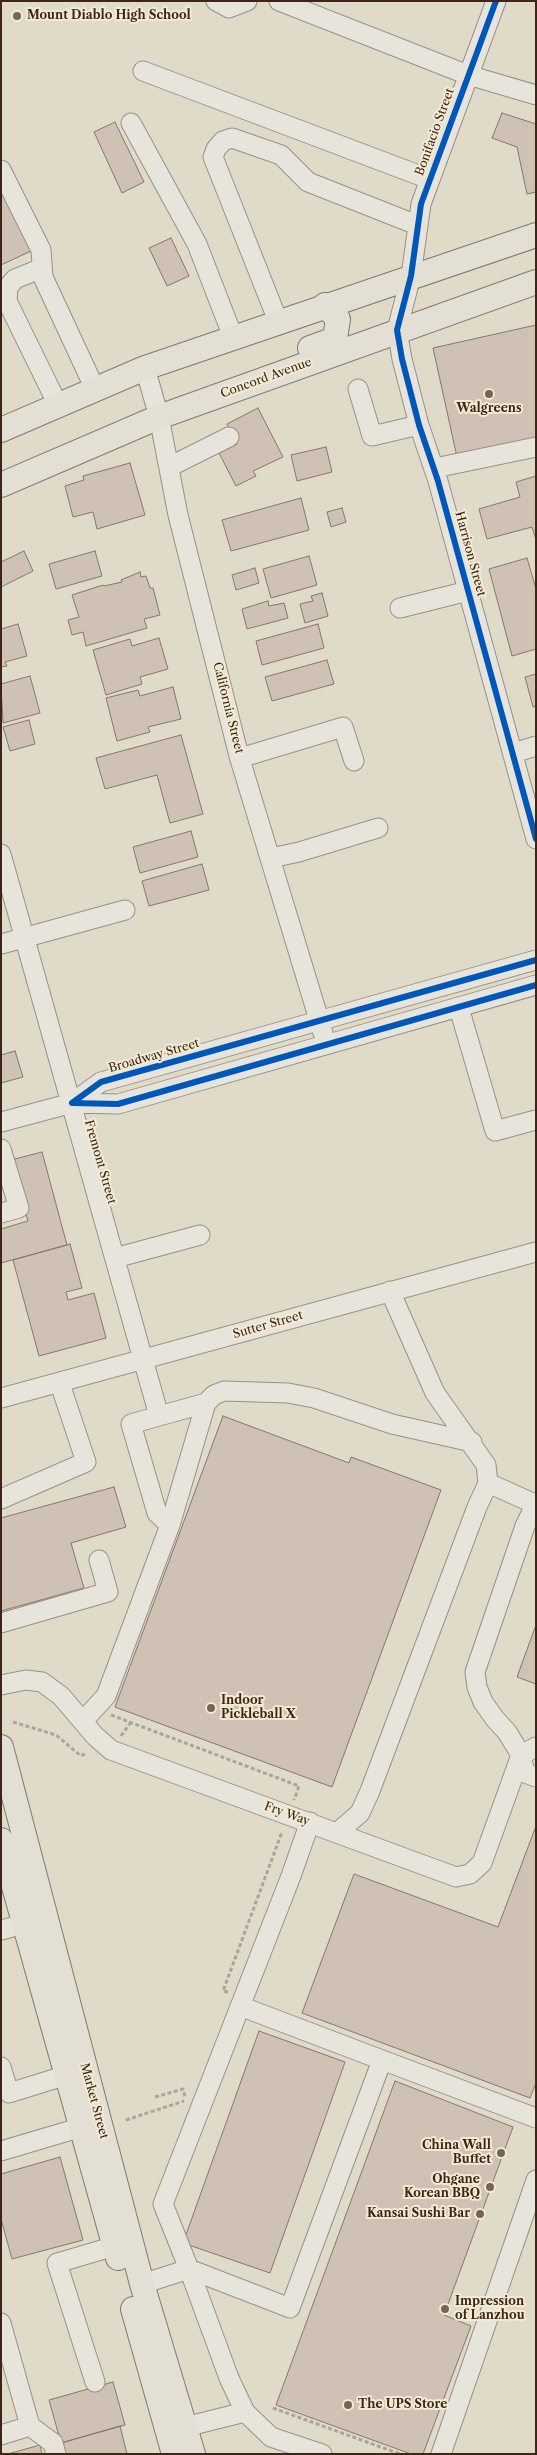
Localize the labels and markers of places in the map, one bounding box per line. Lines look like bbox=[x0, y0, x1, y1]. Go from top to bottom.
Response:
place label: Mount Diablo High School bbox=[27, 9, 191, 23]
marker: Mount Diablo High School bbox=[11, 10, 23, 22]
marker: Walgreens bbox=[483, 388, 495, 400]
place label: Walgreens bbox=[456, 402, 522, 416]
place label: Indoor Pickleball X bbox=[221, 1694, 296, 1722]
marker: Indoor Pickleball X bbox=[205, 1702, 217, 1714]
place label: China Wall Buffet bbox=[422, 2139, 491, 2167]
marker: China Wall Buffet bbox=[495, 2147, 507, 2159]
place label: Ohgane Korean BBQ bbox=[404, 2173, 480, 2201]
marker: Ohgane Korean BBQ bbox=[484, 2181, 496, 2193]
place label: Kansai Sushi Bar bbox=[367, 2207, 470, 2221]
marker: Kansai Sushi Bar bbox=[474, 2208, 486, 2220]
place label: Impression of Lanzhou bbox=[455, 2295, 525, 2323]
marker: Impression of Lanzhou bbox=[439, 2303, 451, 2315]
place label: The UPS Store bbox=[358, 2398, 447, 2412]
marker: The UPS Store bbox=[342, 2399, 354, 2411]

